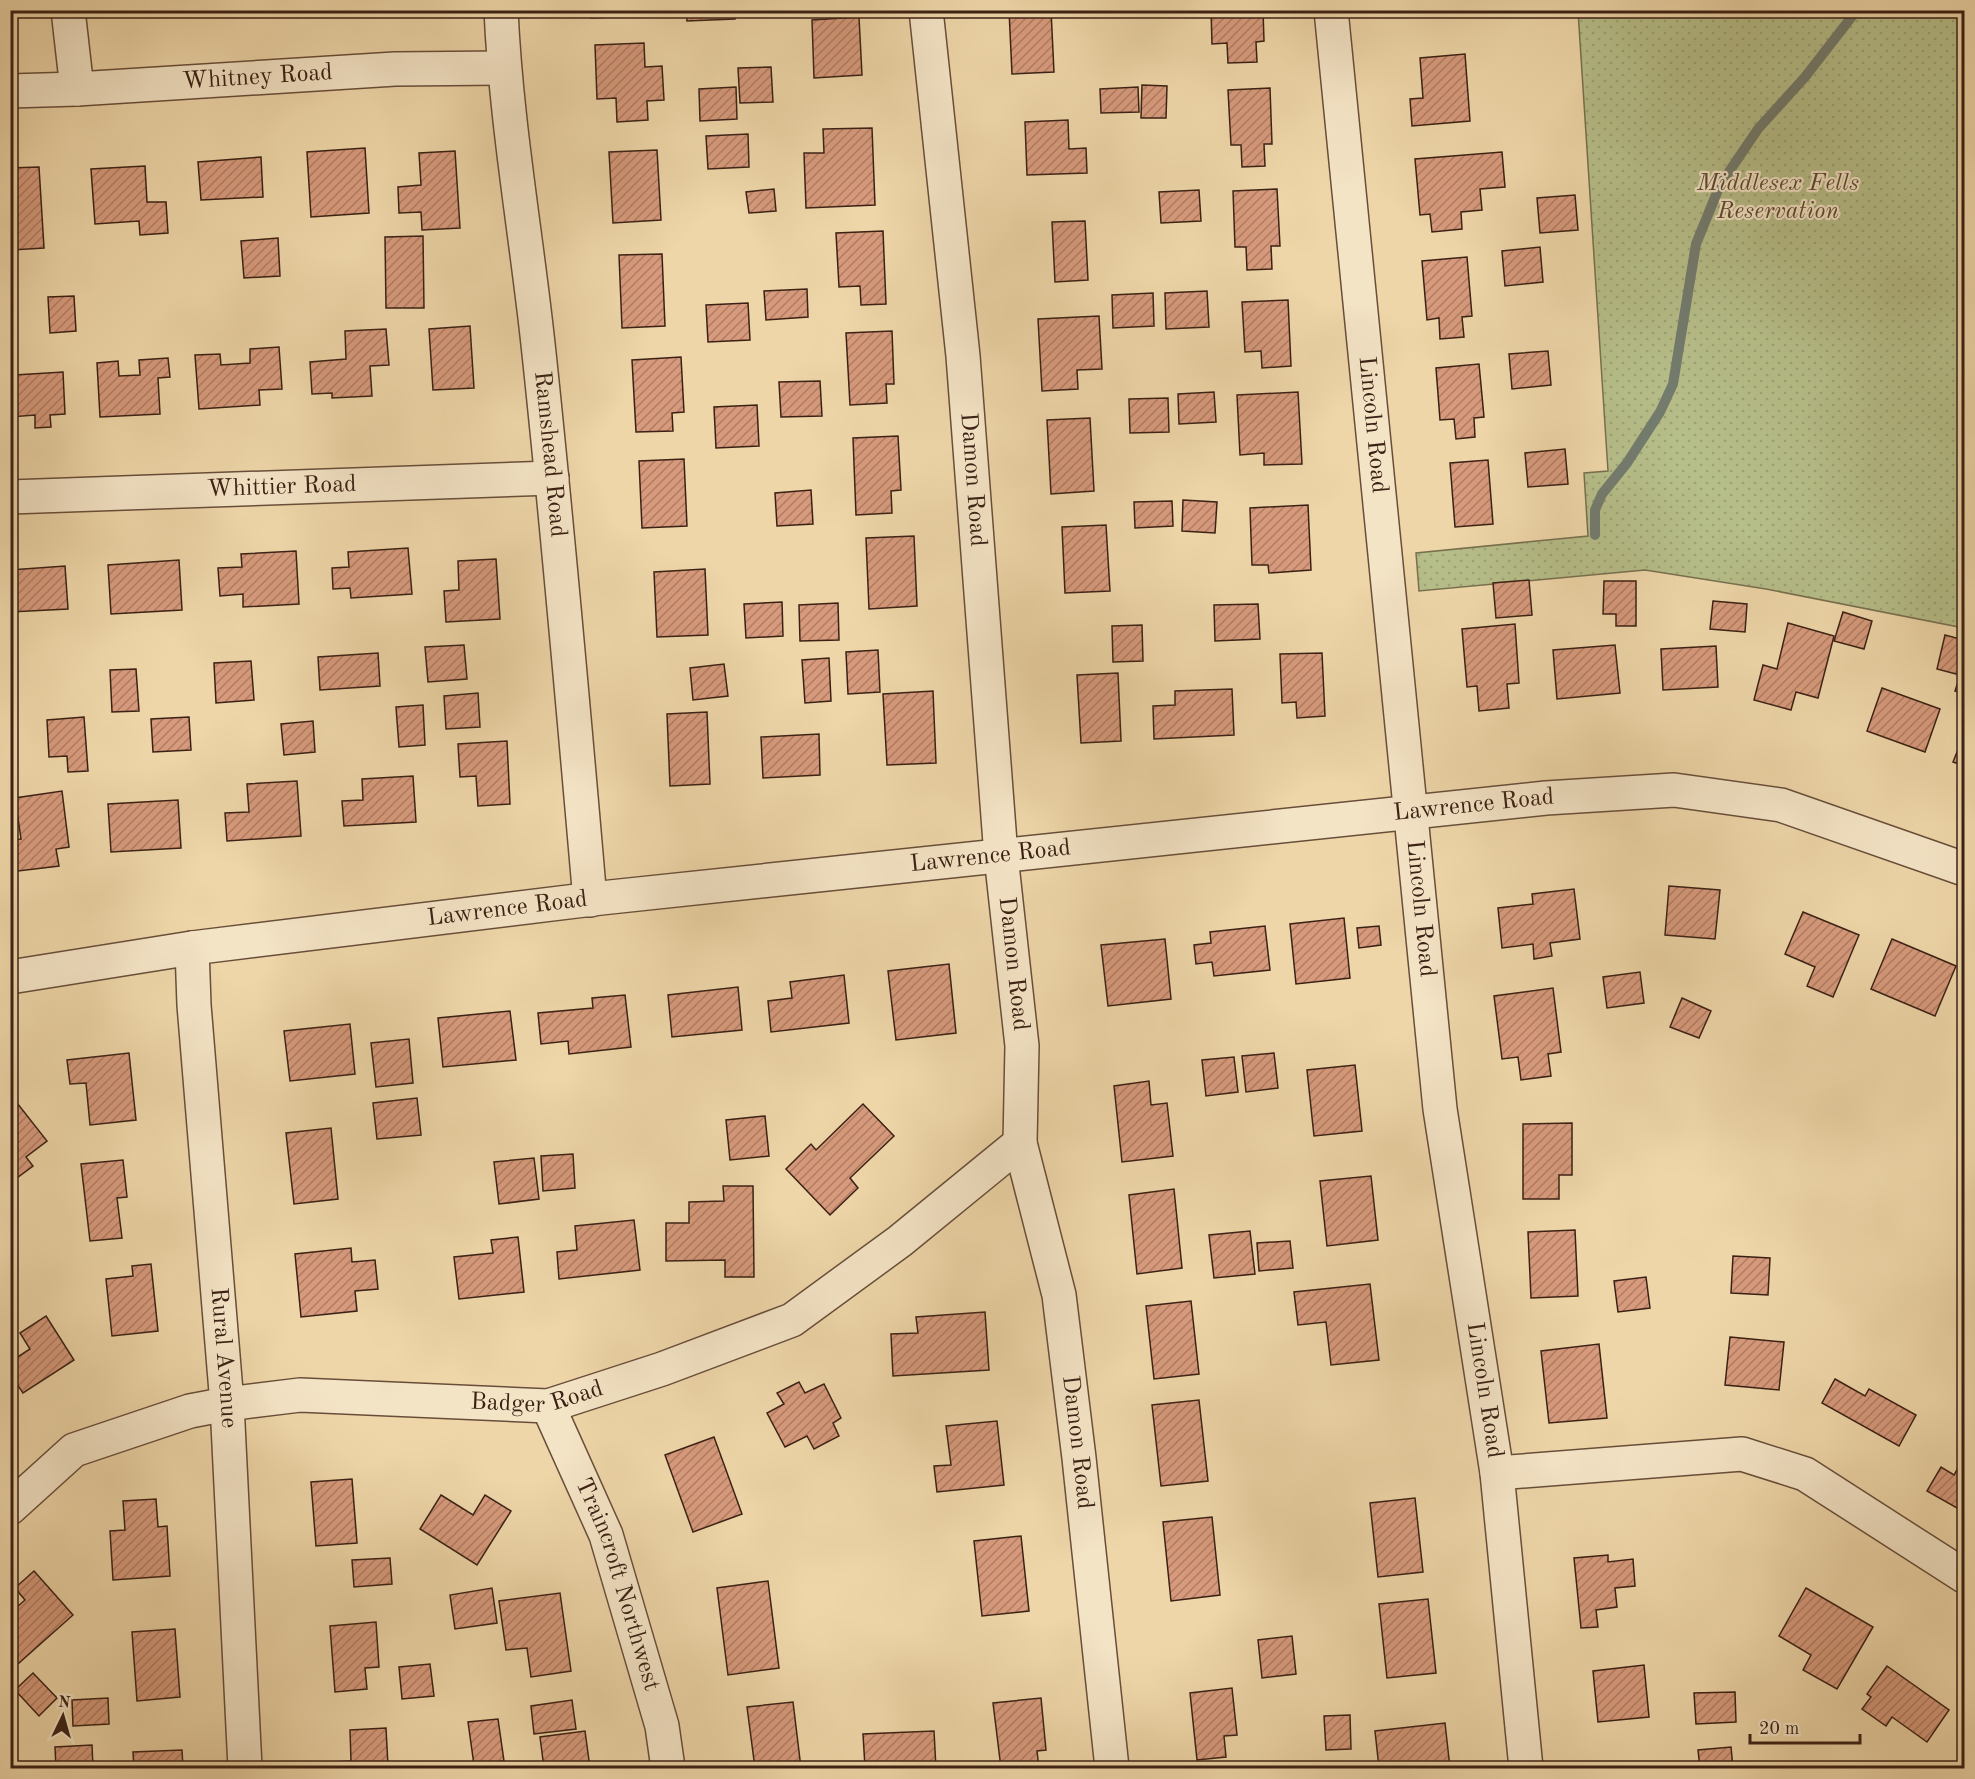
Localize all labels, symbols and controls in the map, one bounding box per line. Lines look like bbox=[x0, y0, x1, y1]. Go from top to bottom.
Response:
street label: Whitney Road bbox=[182, 61, 333, 94]
park label: Middlesex Fells Reservation bbox=[1696, 172, 1859, 224]
street label: Lincoln Road bbox=[1353, 355, 1391, 495]
street label: Ramshead Road bbox=[529, 370, 570, 539]
street label: Damon Road bbox=[955, 412, 989, 548]
street label: Whittier Road bbox=[207, 473, 357, 502]
street label: Lawrence Road bbox=[1392, 786, 1555, 826]
street label: Lawrence Road bbox=[909, 836, 1072, 877]
street label: Lincoln Road bbox=[1401, 839, 1439, 978]
street label: Lawrence Road bbox=[426, 888, 589, 931]
street label: Damon Road bbox=[994, 896, 1032, 1032]
street label: Rural Avenue bbox=[205, 1286, 240, 1429]
street label: Lincoln Road bbox=[1462, 1320, 1507, 1460]
street label: Damon Road bbox=[1057, 1374, 1096, 1511]
street label: Badger Road bbox=[470, 1377, 606, 1418]
street label: Traincroft Northwest bbox=[570, 1475, 663, 1694]
north arrow bbox=[33, 1686, 93, 1746]
text: N bbox=[57, 1695, 72, 1712]
scale bar bbox=[1750, 1707, 1860, 1745]
text: 20 m bbox=[1759, 1720, 1799, 1738]

